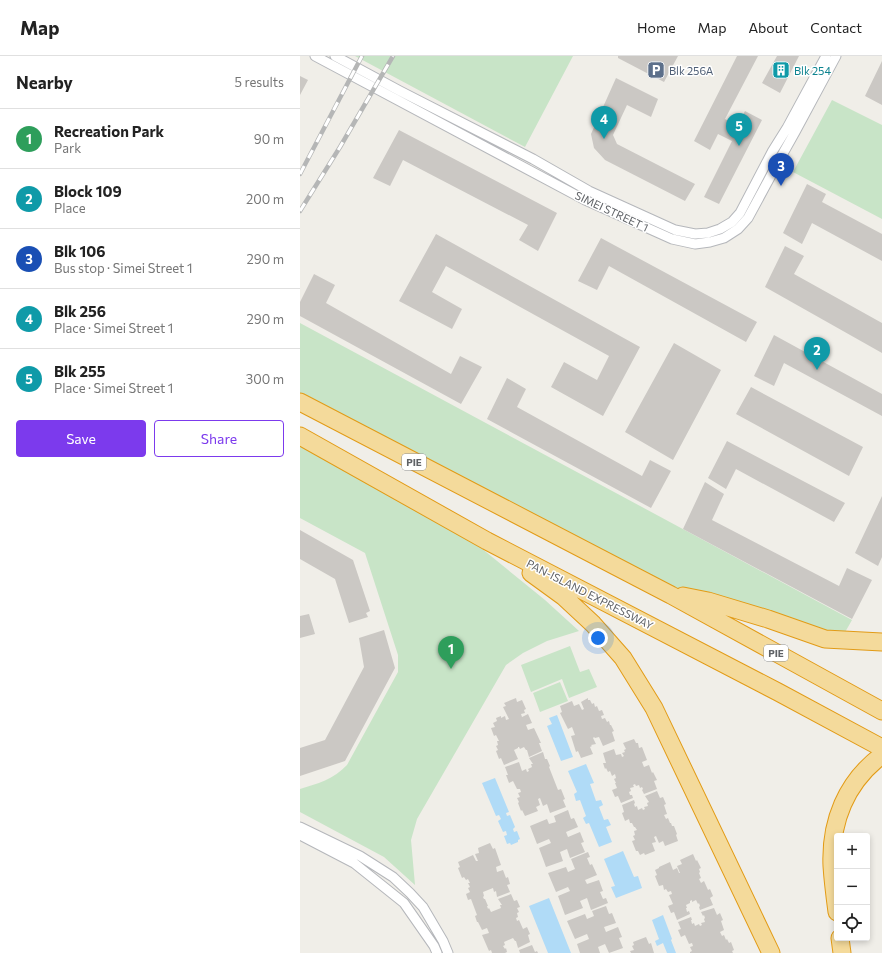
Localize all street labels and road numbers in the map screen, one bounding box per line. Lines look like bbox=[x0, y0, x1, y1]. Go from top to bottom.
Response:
street label: SIMEI STREET 1 bbox=[573, 188, 651, 234]
road number: PIE bbox=[402, 454, 426, 470]
street label: PAN-ISLAND EXPRESSWAY bbox=[524, 556, 656, 632]
road number: PIE bbox=[764, 645, 788, 661]

